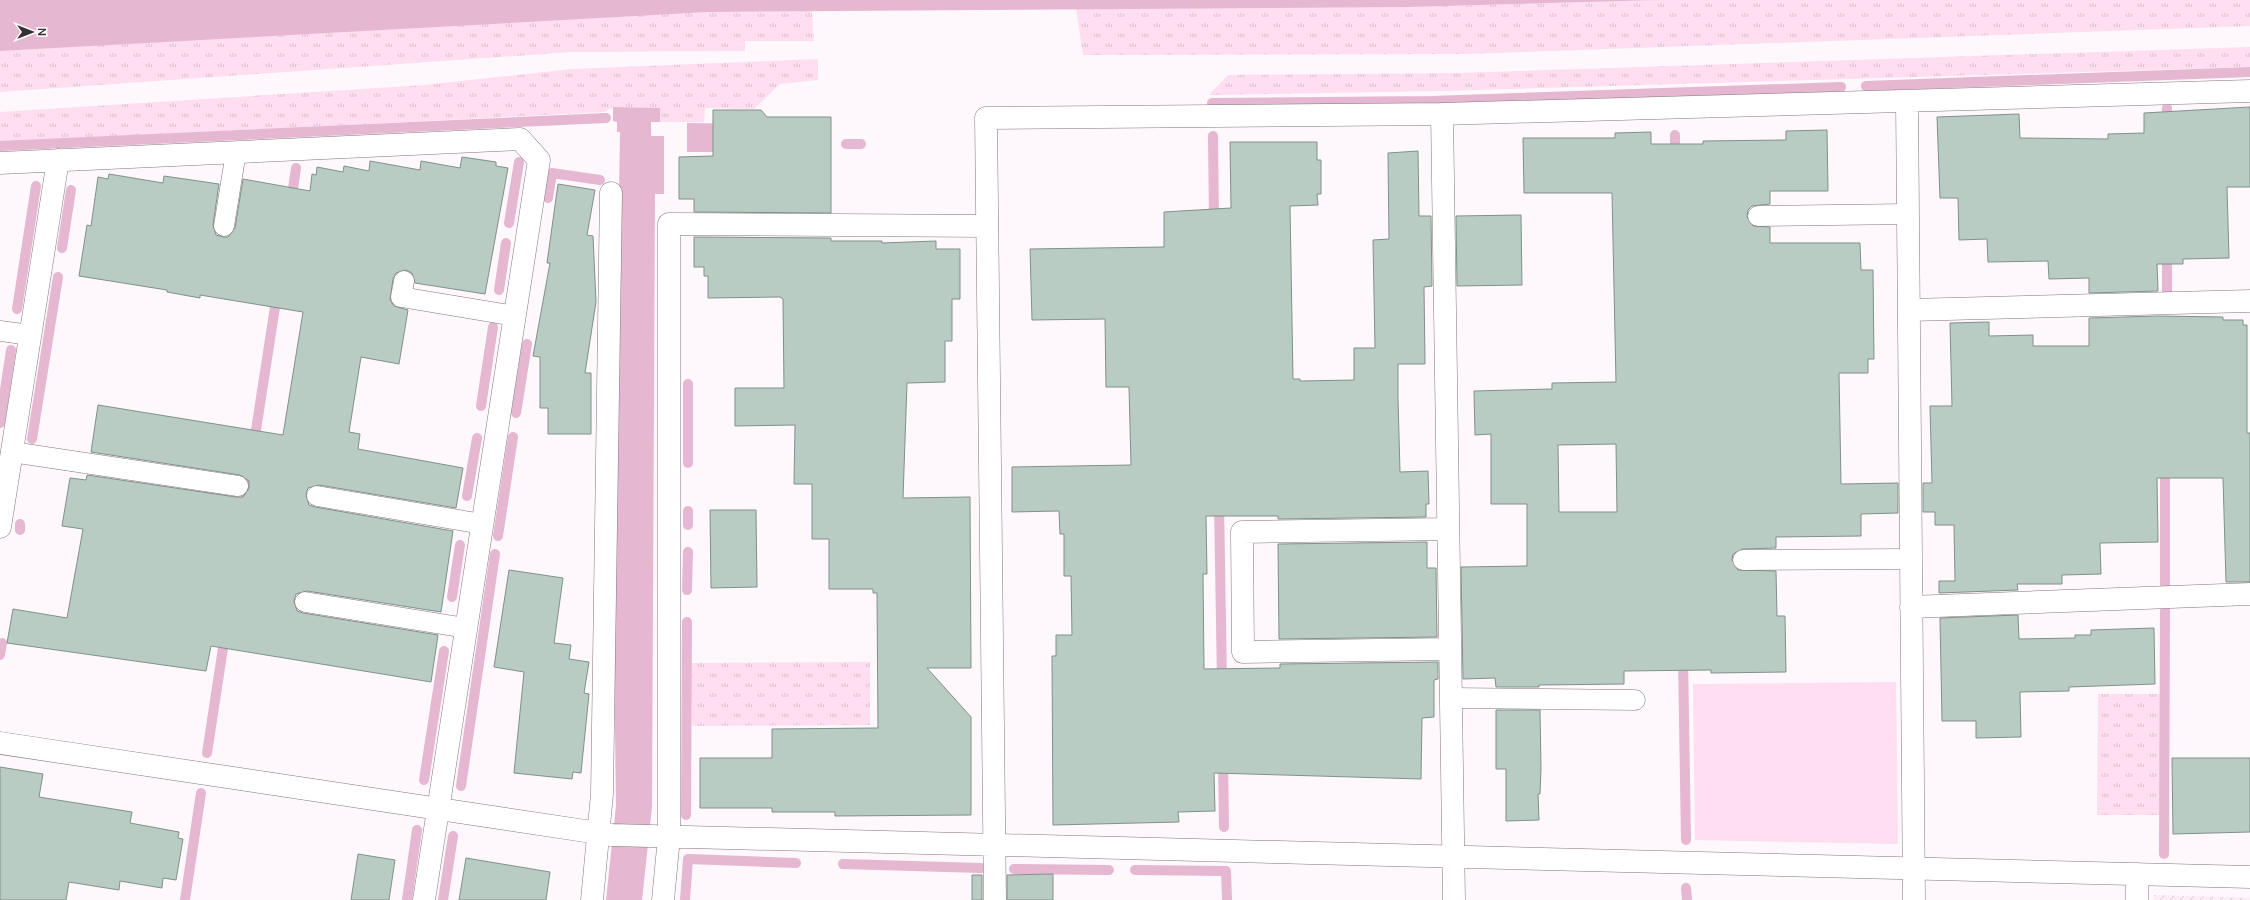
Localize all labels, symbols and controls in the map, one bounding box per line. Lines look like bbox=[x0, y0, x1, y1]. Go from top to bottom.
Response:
north arrow bbox=[12, 12, 52, 52]
text: N bbox=[35, 28, 50, 36]

